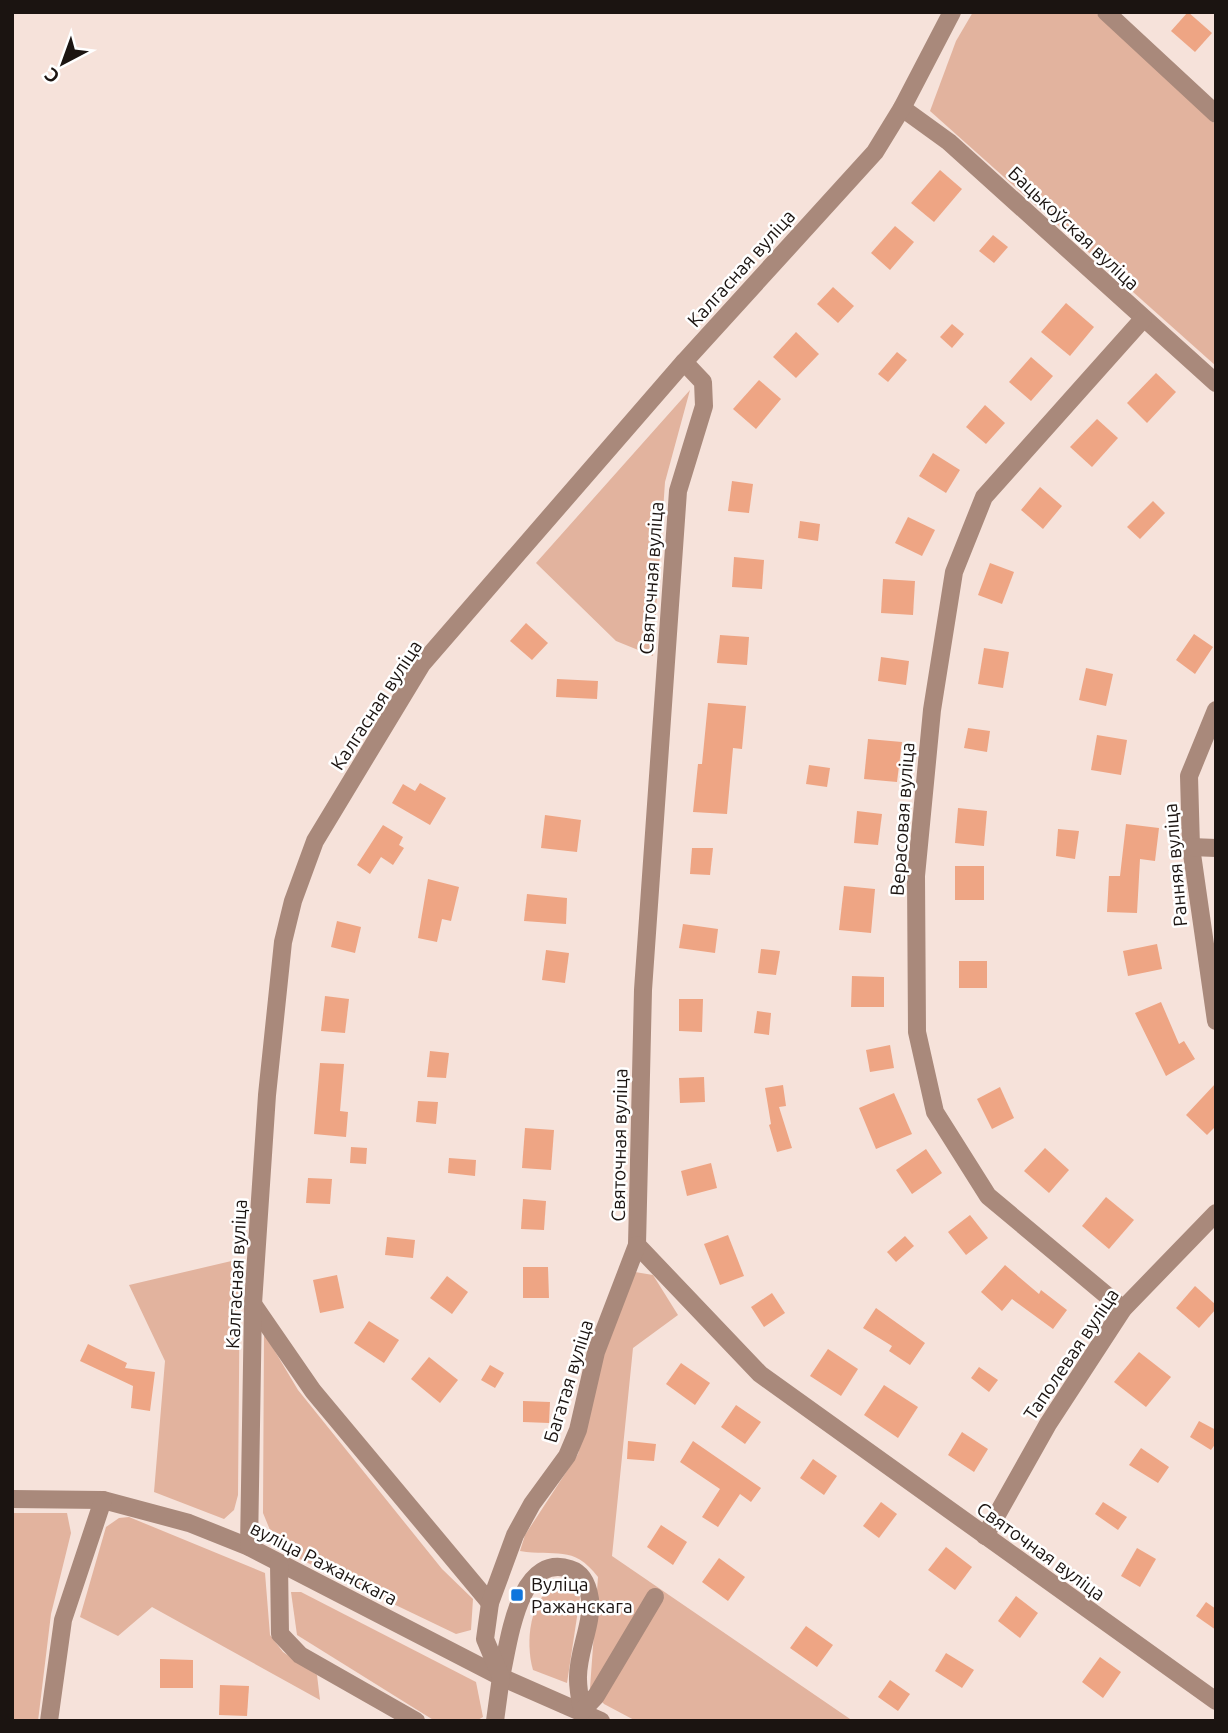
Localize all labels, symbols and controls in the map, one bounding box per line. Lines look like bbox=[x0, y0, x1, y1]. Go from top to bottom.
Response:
north arrow bbox=[28, 28, 98, 98]
text: С bbox=[40, 64, 64, 88]
street label: Бацькоўская вуліца bbox=[1004, 162, 1144, 294]
street label: Калгасная вуліца bbox=[683, 205, 799, 331]
street label: Святочная вуліца bbox=[635, 501, 667, 655]
street label: Калгасная вуліца bbox=[326, 636, 426, 774]
street label: Верасовая вуліца bbox=[886, 741, 918, 897]
street label: Ранняя вуліца bbox=[1159, 802, 1191, 928]
street label: Святочная вуліца bbox=[607, 1068, 631, 1222]
street label: Калгасная вуліца bbox=[221, 1199, 251, 1349]
street label: Таполевая вуліца bbox=[1019, 1284, 1123, 1424]
street label: Багатая вуліца bbox=[539, 1317, 597, 1445]
street label: Святочная вуліца bbox=[973, 1497, 1109, 1605]
street label: вуліца Ражанскага bbox=[247, 1516, 401, 1610]
place label: Вуліца Ражанскага bbox=[531, 1573, 633, 1617]
marker: Вуліца Ражанскага bbox=[509, 1587, 525, 1603]

